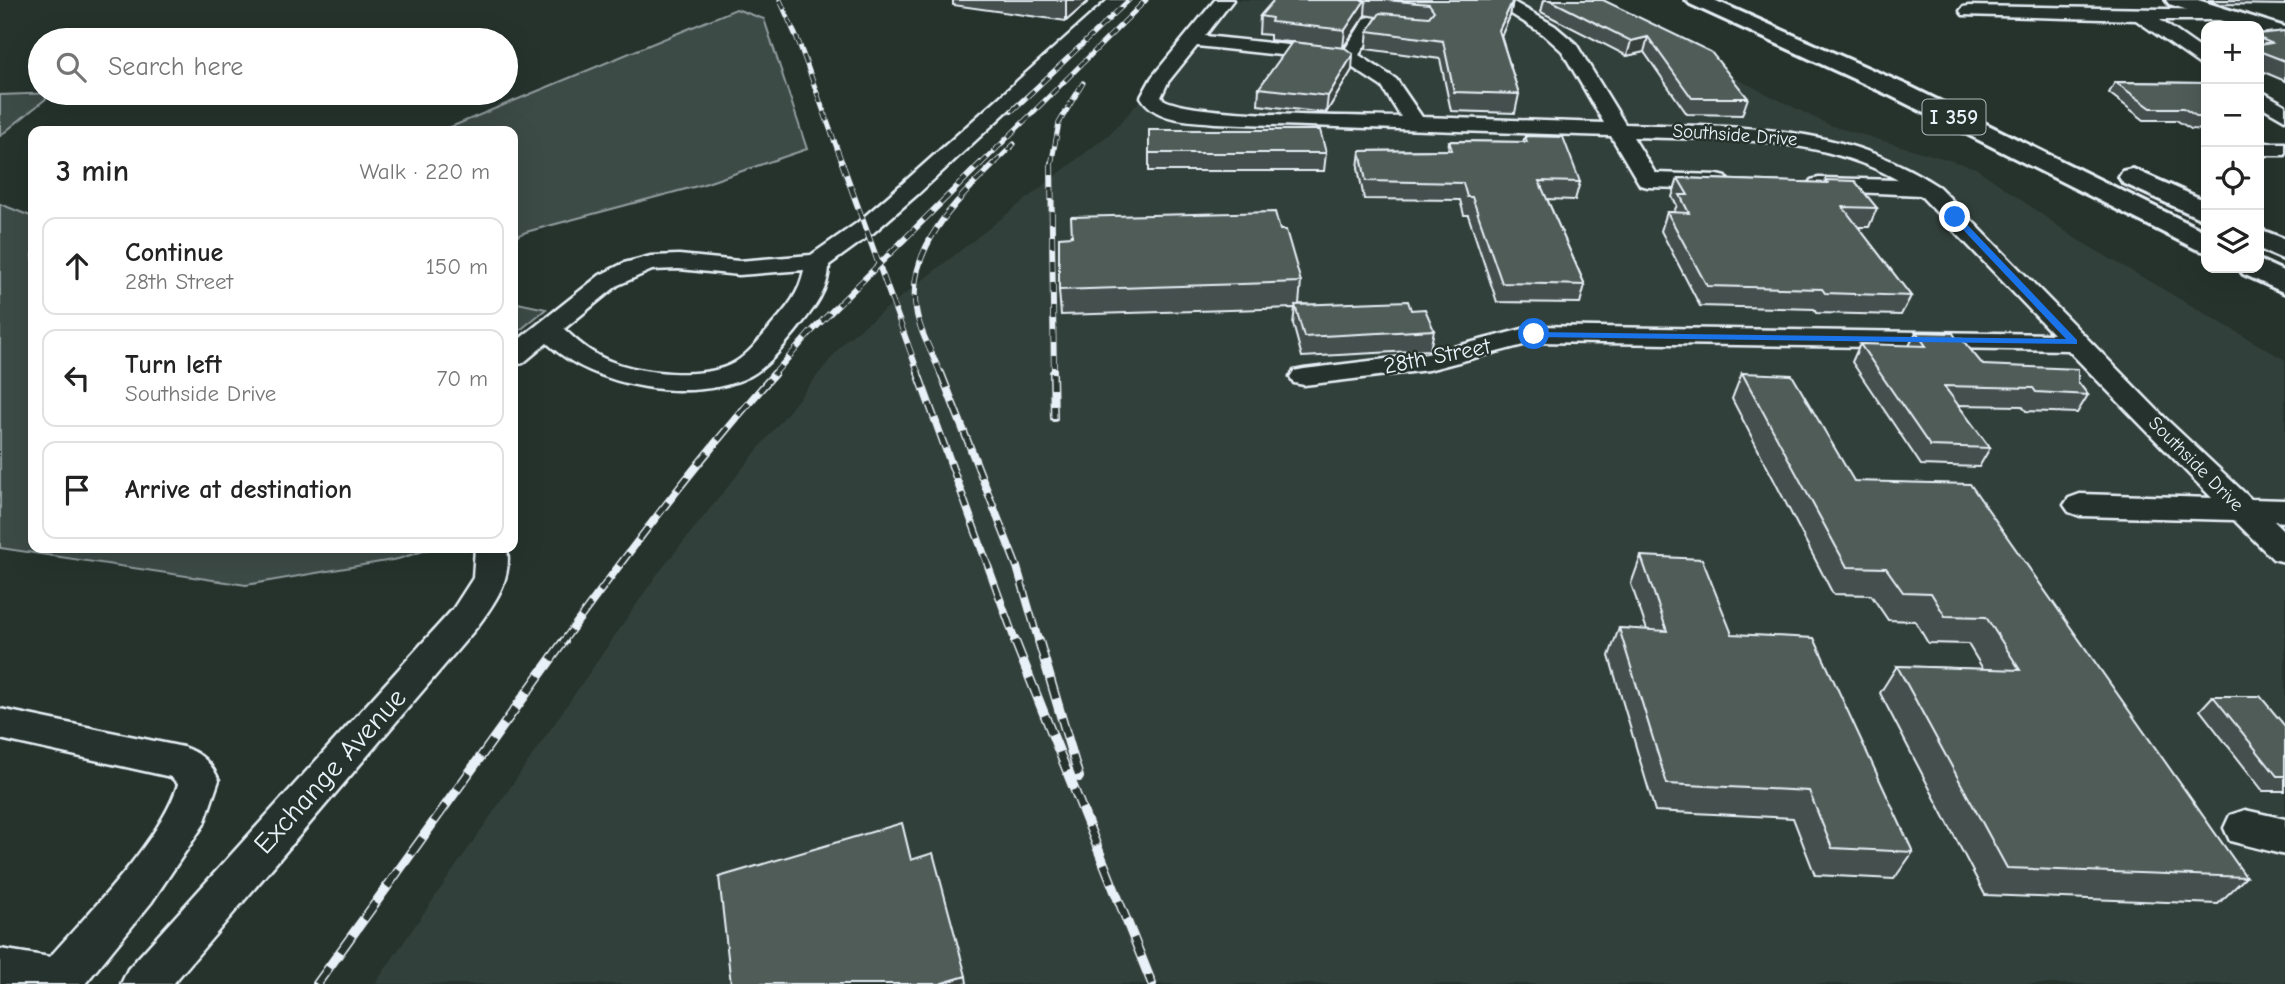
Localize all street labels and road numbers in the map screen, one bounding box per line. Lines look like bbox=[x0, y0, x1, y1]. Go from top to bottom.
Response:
road number: I 359 bbox=[1923, 100, 1986, 134]
street label: Southside Drive bbox=[1672, 120, 1798, 150]
street label: 28th Street bbox=[1381, 332, 1494, 380]
street label: Southside Drive bbox=[2144, 412, 2248, 516]
street label: Exchange Avenue bbox=[247, 682, 413, 860]

